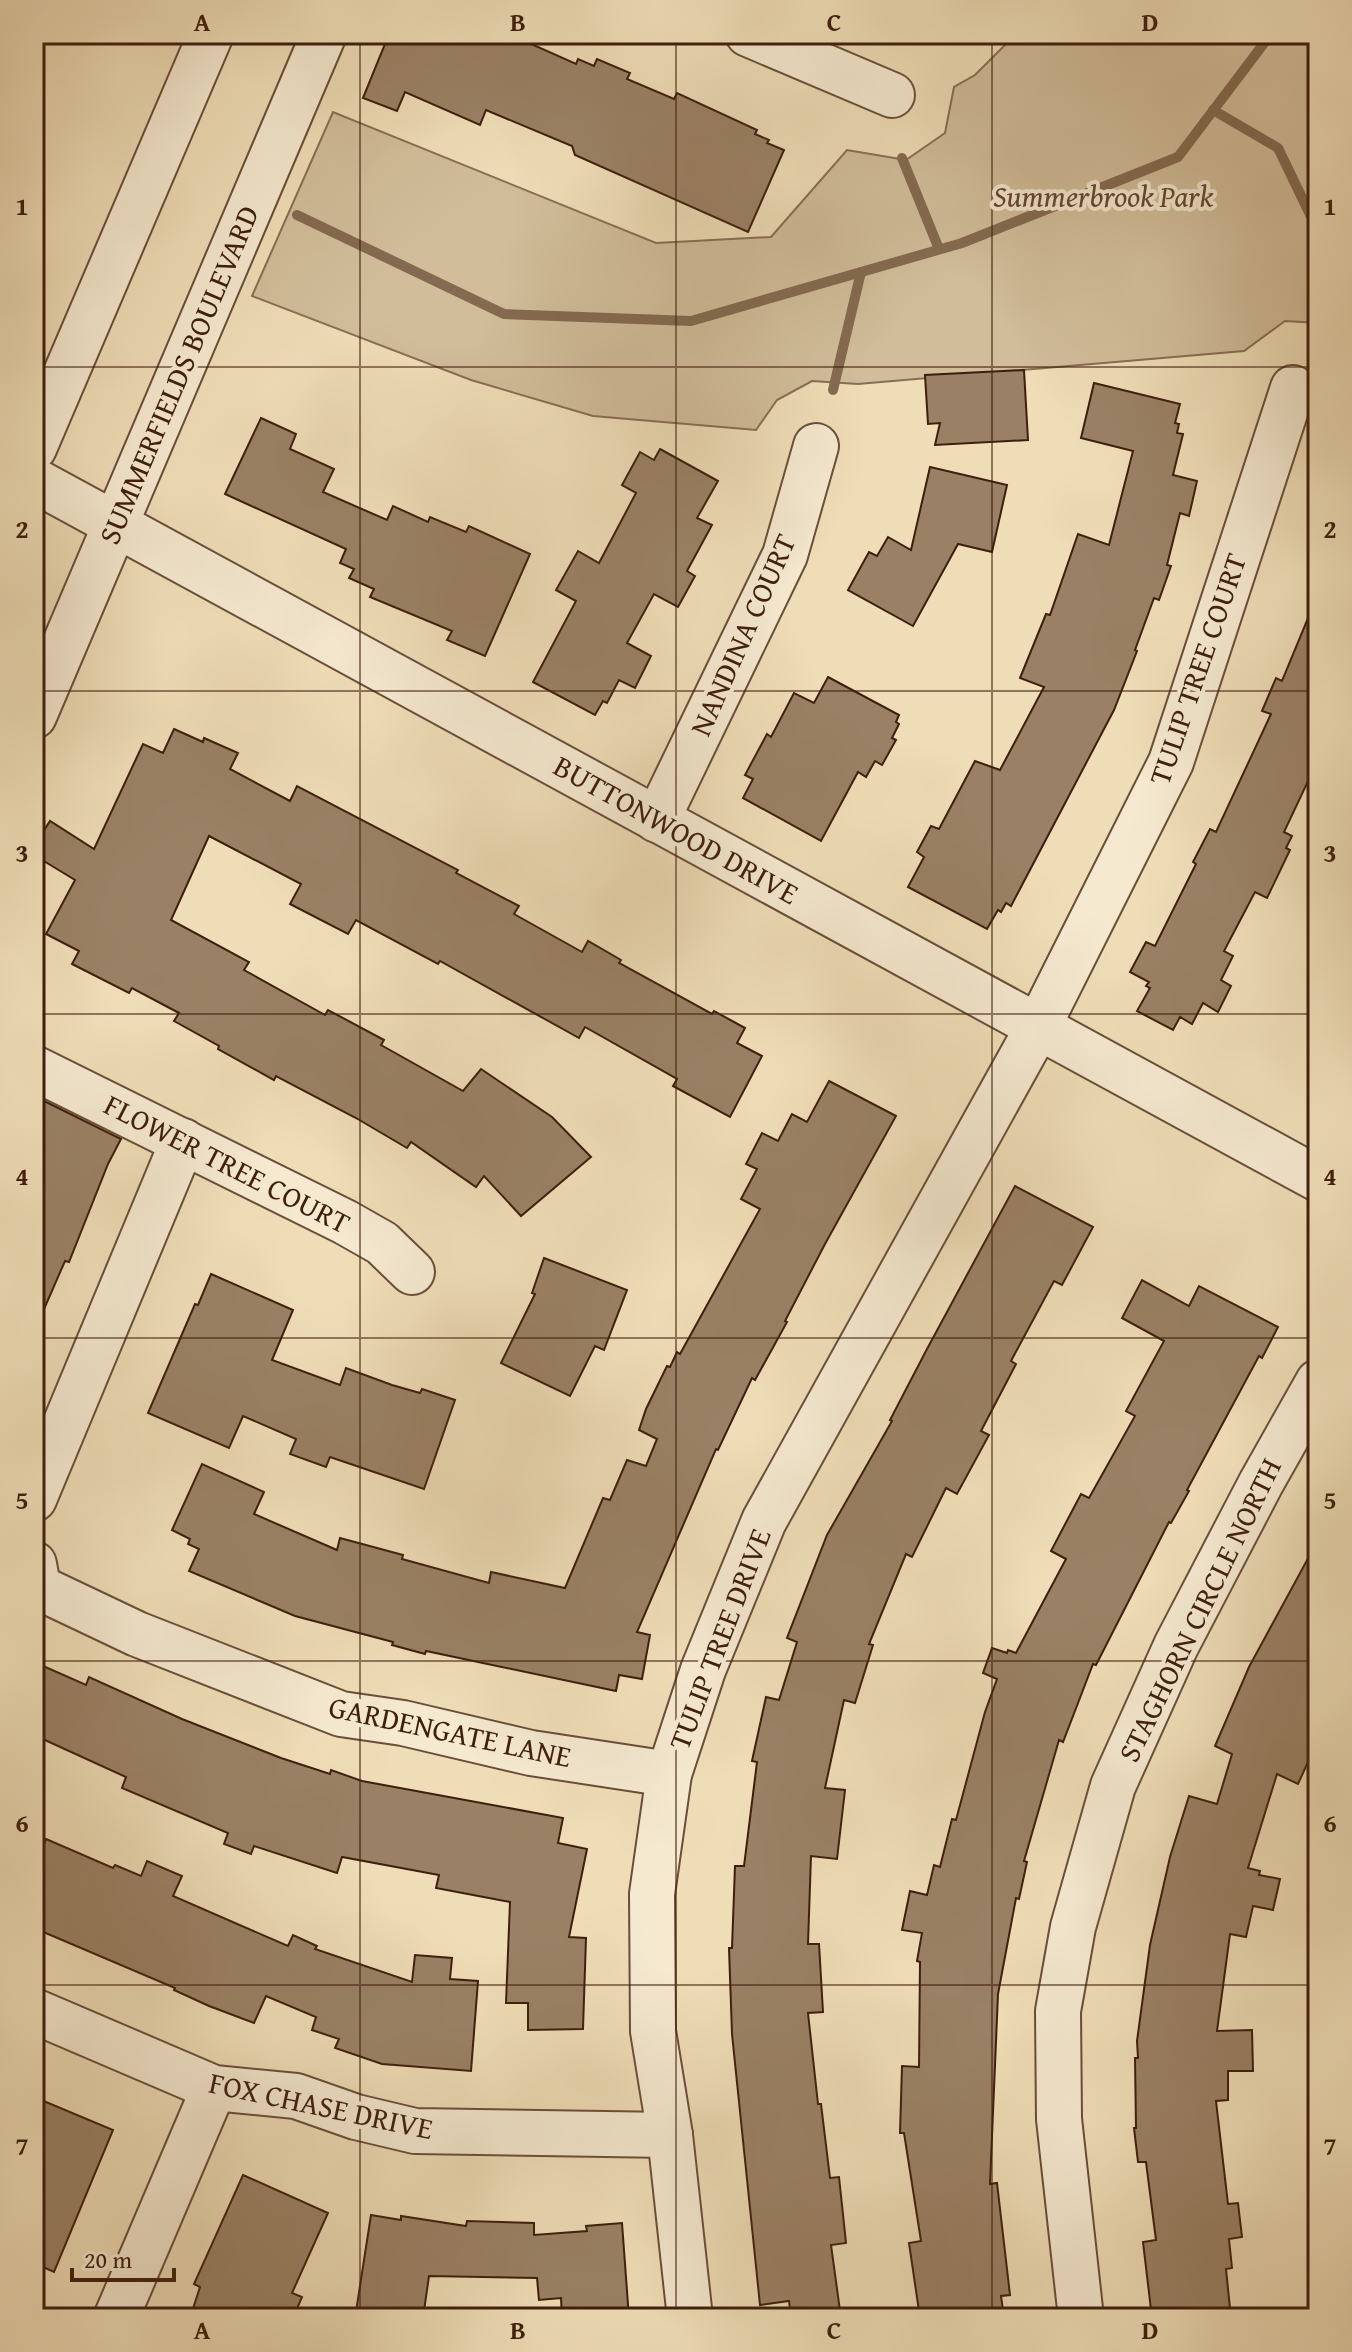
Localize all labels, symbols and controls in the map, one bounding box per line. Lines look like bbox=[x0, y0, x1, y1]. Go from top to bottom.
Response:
text: A bbox=[194, 2, 211, 41]
text: B bbox=[510, 2, 526, 41]
text: C bbox=[827, 2, 841, 41]
text: D bbox=[1142, 2, 1158, 41]
park label: Summerbrook Park bbox=[993, 174, 1213, 218]
text: 1 bbox=[15, 186, 29, 225]
text: 1 bbox=[1323, 186, 1337, 225]
street label: SUMMERFIELDS BOULEVARD bbox=[87, 198, 270, 551]
text: 2 bbox=[15, 509, 29, 548]
text: 2 bbox=[1323, 509, 1337, 548]
street label: NANDINA COURT bbox=[678, 526, 806, 743]
street label: TULIP TREE COURT bbox=[1137, 547, 1257, 790]
street label: BUTTONWOOD DRIVE bbox=[546, 743, 807, 915]
text: 3 bbox=[15, 833, 29, 872]
text: 3 bbox=[1323, 833, 1337, 872]
street label: FLOWER TREE COURT bbox=[97, 1082, 358, 1244]
text: 4 bbox=[15, 1156, 29, 1195]
text: 4 bbox=[1323, 1156, 1337, 1195]
street label: STAGHORN CIRCLE NORTH bbox=[1106, 1450, 1292, 1769]
text: 5 bbox=[15, 1480, 29, 1519]
text: 5 bbox=[1323, 1480, 1337, 1519]
street label: TULIP TREE DRIVE bbox=[657, 1522, 781, 1756]
street label: GARDENGATE LANE bbox=[325, 1684, 575, 1778]
text: 6 bbox=[15, 1803, 29, 1842]
text: 6 bbox=[1323, 1803, 1337, 1842]
street label: FOX CHASE DRIVE bbox=[205, 2060, 437, 2150]
text: 7 bbox=[15, 2126, 29, 2165]
text: 7 bbox=[1323, 2126, 1337, 2165]
scale bar bbox=[72, 2232, 174, 2282]
text: 20 m bbox=[84, 2242, 132, 2277]
text: A bbox=[194, 2310, 211, 2349]
text: B bbox=[510, 2310, 526, 2349]
text: C bbox=[827, 2310, 841, 2349]
text: D bbox=[1142, 2310, 1158, 2349]

